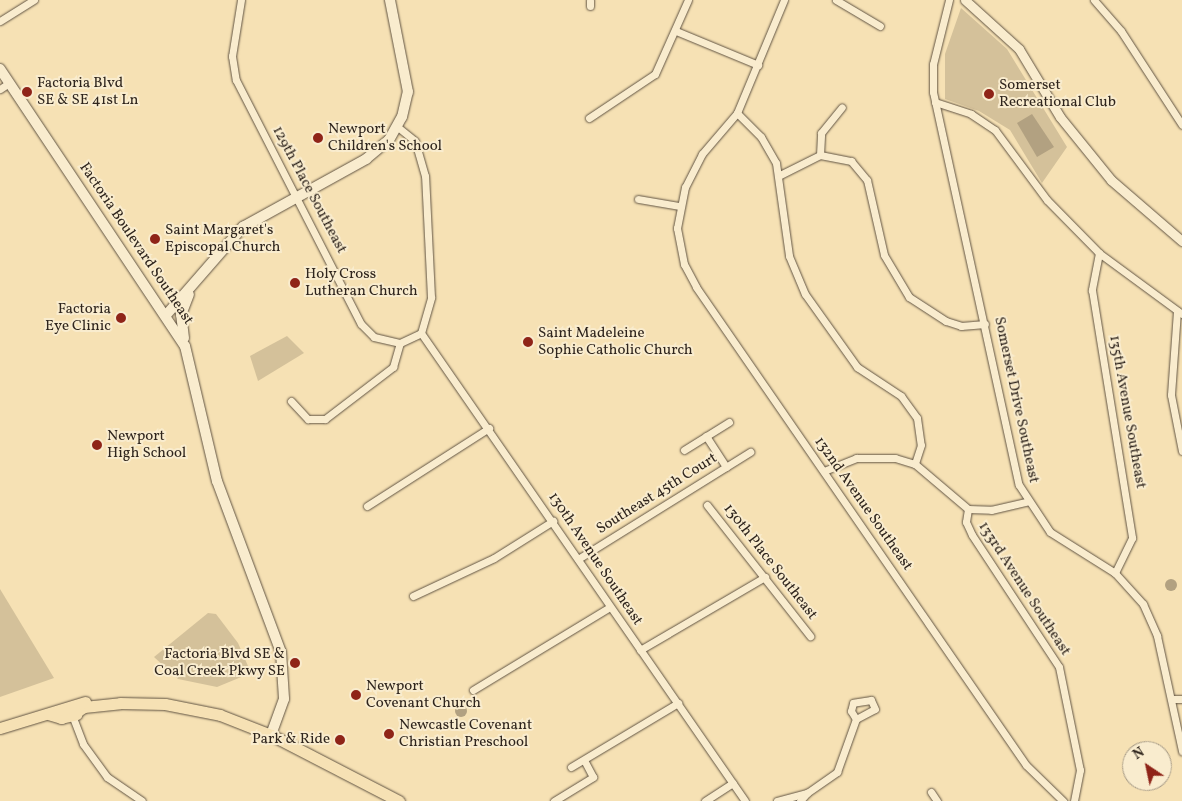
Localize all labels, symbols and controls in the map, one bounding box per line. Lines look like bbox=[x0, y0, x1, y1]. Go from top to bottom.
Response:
place label: Factoria Blvd SE & SE 41st Ln bbox=[37, 74, 139, 109]
place label: Somerset Recreational Club bbox=[999, 76, 1116, 111]
marker: Factoria Blvd SE & SE 41st Ln bbox=[21, 86, 33, 98]
marker: Somerset Recreational Club bbox=[983, 88, 995, 100]
place label: Newport Children's School bbox=[328, 120, 442, 155]
street label: 129th Place Southeast bbox=[268, 123, 350, 257]
marker: Newport Children's School bbox=[312, 132, 324, 144]
street label: Factoria Boulevard Southeast bbox=[75, 159, 197, 329]
place label: Saint Margaret's Episcopal Church bbox=[165, 221, 281, 256]
marker: Saint Margaret's Episcopal Church bbox=[149, 233, 161, 245]
place label: Holy Cross Lutheran Church bbox=[305, 265, 418, 300]
marker: Holy Cross Lutheran Church bbox=[289, 277, 301, 289]
place label: Factoria Eye Clinic bbox=[45, 300, 111, 335]
marker: Factoria Eye Clinic bbox=[115, 312, 127, 324]
street label: Somerset Drive Southeast bbox=[990, 315, 1042, 485]
place label: Saint Madeleine Sophie Catholic Church bbox=[538, 324, 693, 359]
street label: 135th Avenue Southeast bbox=[1105, 334, 1149, 490]
marker: Saint Madeleine Sophie Catholic Church bbox=[522, 336, 534, 348]
place label: Newport High School bbox=[107, 427, 186, 462]
street label: 132nd Avenue Southeast bbox=[810, 434, 916, 574]
marker: Newport High School bbox=[91, 439, 103, 451]
street label: Southeast 45th Court bbox=[593, 450, 721, 538]
street label: 130th Avenue Southeast bbox=[544, 489, 646, 629]
street label: 130th Place Southeast bbox=[719, 500, 821, 624]
street label: 133rd Avenue Southeast bbox=[974, 519, 1074, 659]
place label: Factoria Blvd SE & Coal Creek Pkwy SE bbox=[154, 645, 285, 680]
marker: Factoria Blvd SE & Coal Creek Pkwy SE bbox=[289, 657, 301, 669]
place label: Newport Covenant Church bbox=[366, 677, 481, 712]
marker: Newport Covenant Church bbox=[350, 689, 362, 701]
place label: Newcastle Covenant Christian Preschool bbox=[399, 716, 532, 751]
marker: Newcastle Covenant Christian Preschool bbox=[383, 728, 395, 740]
place label: Park & Ride bbox=[252, 731, 330, 749]
marker: Park & Ride bbox=[334, 734, 346, 746]
north arrow bbox=[1122, 741, 1172, 791]
text: N bbox=[1129, 743, 1148, 765]

